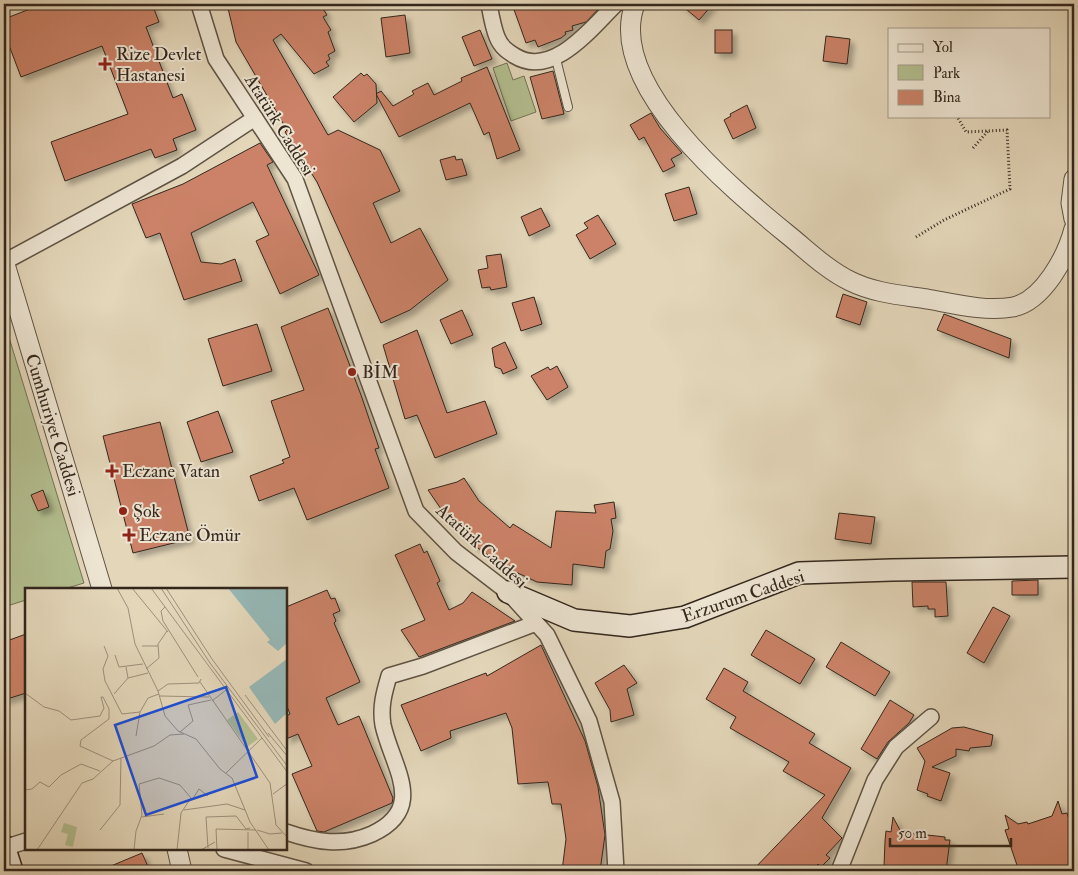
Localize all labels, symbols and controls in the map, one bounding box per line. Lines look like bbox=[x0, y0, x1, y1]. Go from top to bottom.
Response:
legend bbox=[888, 28, 1050, 118]
text: Yol bbox=[933, 38, 953, 57]
place label: Rize Devlet Hastanesi bbox=[116, 43, 202, 87]
marker: Rize Devlet Hastanesi bbox=[98, 57, 112, 71]
text: Park bbox=[933, 64, 960, 83]
street label: Atatürk Caddesi bbox=[239, 69, 320, 181]
text: Bina bbox=[933, 88, 961, 107]
street label: Cumhuriyet Caddesi bbox=[20, 351, 85, 499]
place label: BİM bbox=[362, 361, 398, 384]
marker: BİM bbox=[346, 366, 358, 378]
place label: Eczane Vatan bbox=[122, 460, 220, 483]
marker: Eczane Vatan bbox=[106, 465, 118, 477]
street label: Atatürk Caddesi bbox=[430, 498, 532, 594]
place label: Şok bbox=[133, 500, 161, 523]
marker: Şok bbox=[117, 505, 129, 517]
place label: Eczane Ömür bbox=[139, 524, 241, 547]
marker: Eczane Ömür bbox=[123, 529, 135, 541]
street label: Erzurum Caddesi bbox=[679, 565, 808, 628]
inset map bbox=[25, 588, 288, 850]
scale bar bbox=[890, 815, 1012, 847]
text: 50 m bbox=[898, 824, 927, 843]

